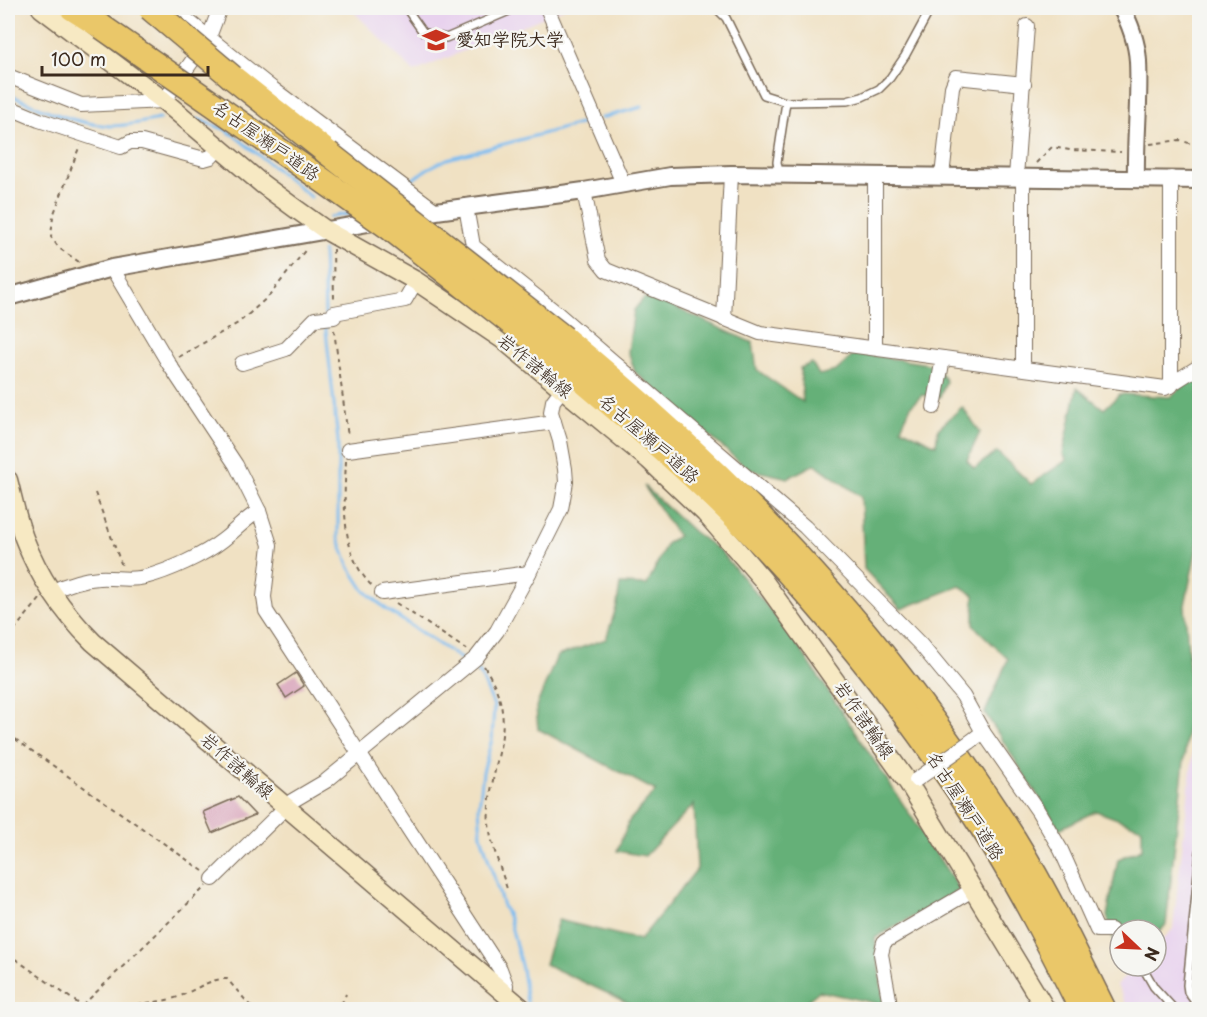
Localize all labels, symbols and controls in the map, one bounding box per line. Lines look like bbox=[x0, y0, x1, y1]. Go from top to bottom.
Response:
school or university icon: 愛知学院大学 bbox=[421, 25, 451, 55]
place label: 愛知学院大学 bbox=[456, 25, 564, 52]
scale bar bbox=[42, 39, 208, 77]
text: 100 m bbox=[51, 45, 106, 72]
street label: 名古屋瀬戸道路 bbox=[208, 93, 326, 187]
street label: 岩作諸輪線 bbox=[492, 326, 579, 404]
street label: 名古屋瀬戸道路 bbox=[594, 386, 706, 489]
street label: 岩作諸輪線 bbox=[828, 675, 902, 764]
street label: 岩作諸輪線 bbox=[195, 725, 281, 805]
street label: 名古屋瀬戸道路 bbox=[921, 745, 1012, 865]
north arrow bbox=[1108, 918, 1168, 978]
text: N bbox=[1139, 944, 1166, 965]

